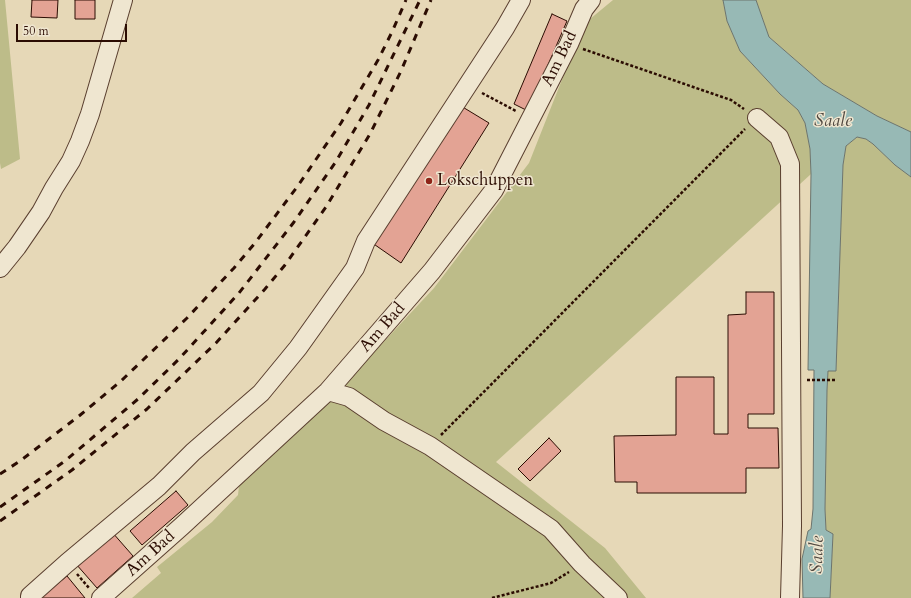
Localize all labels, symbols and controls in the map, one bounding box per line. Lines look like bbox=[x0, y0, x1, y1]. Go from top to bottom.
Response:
scale bar bbox=[18, 16, 129, 42]
text: 50 m bbox=[23, 23, 49, 39]
street label: Am Bad bbox=[538, 28, 582, 90]
water label: Saale bbox=[814, 111, 852, 133]
place label: Lokschuppen bbox=[437, 171, 533, 191]
marker: Lokschuppen bbox=[424, 176, 434, 186]
street label: Am Bad bbox=[356, 299, 410, 357]
street label: Am Bad bbox=[122, 527, 180, 581]
water label: Saale bbox=[807, 536, 829, 574]

